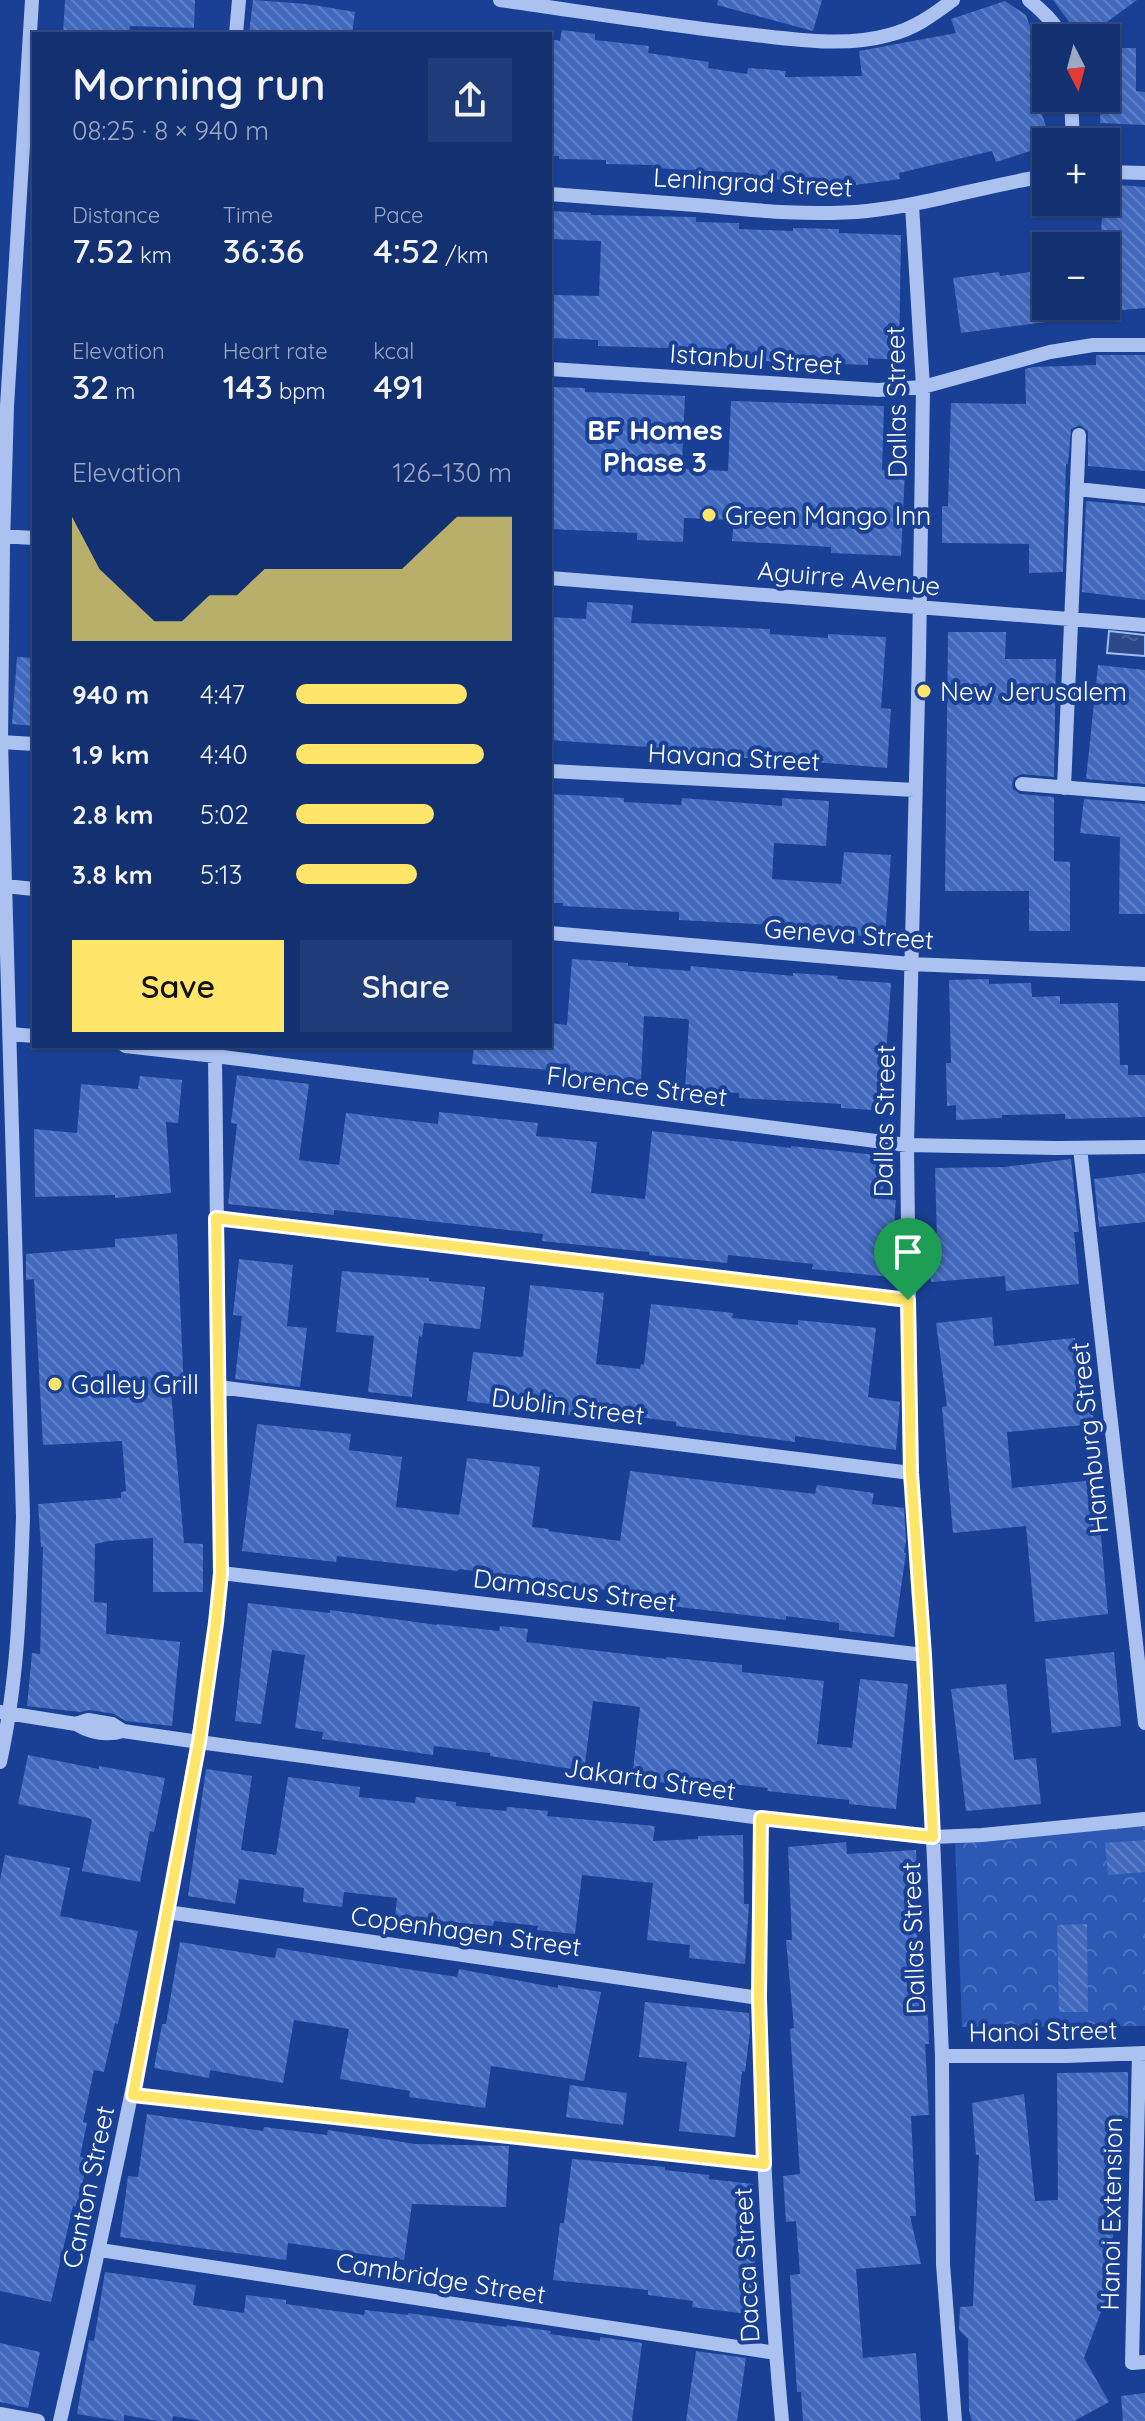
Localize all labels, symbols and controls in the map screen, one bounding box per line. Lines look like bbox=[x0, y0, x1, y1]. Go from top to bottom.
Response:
north arrow bbox=[1032, 24, 1120, 112]
map controls bbox=[1032, 24, 1120, 320]
text: Morning run bbox=[72, 56, 326, 111]
button: share bbox=[428, 58, 512, 142]
text: 08:25 · 8 × 940 m bbox=[72, 114, 269, 147]
button: + bbox=[1032, 128, 1120, 216]
street label: Leningrad Street bbox=[652, 160, 854, 204]
text: Distance bbox=[72, 201, 160, 229]
text: Time bbox=[223, 201, 273, 229]
text: Pace bbox=[373, 201, 424, 229]
text: 7.52 bbox=[72, 229, 134, 272]
text: 36:36 bbox=[223, 229, 304, 272]
text: 4:52 bbox=[373, 229, 439, 272]
button: − bbox=[1032, 232, 1120, 320]
text: km bbox=[134, 241, 172, 269]
text: /km bbox=[439, 241, 489, 269]
street label: Dallas Street bbox=[878, 325, 914, 479]
text: Elevation bbox=[72, 337, 165, 365]
text: Heart rate bbox=[223, 337, 328, 365]
text: kcal bbox=[373, 337, 414, 365]
street label: Istanbul Street bbox=[669, 337, 843, 381]
text: 32 bbox=[72, 365, 109, 408]
text: 143 bbox=[223, 365, 273, 408]
text: 491 bbox=[373, 365, 424, 408]
text: m bbox=[109, 377, 135, 405]
text: bpm bbox=[273, 377, 326, 405]
district label: BF Homes Phase 3 bbox=[587, 412, 723, 479]
text: Elevation bbox=[72, 456, 182, 489]
text: 126–130 m bbox=[392, 456, 512, 489]
place label: Green Mango Inn bbox=[725, 499, 931, 532]
marker: Green Mango Inn bbox=[700, 506, 718, 524]
street label: Aguirre Avenue bbox=[756, 554, 942, 602]
place label: New Jerusalem bbox=[940, 675, 1127, 708]
text: 940 m bbox=[72, 678, 149, 711]
text: 4:47 bbox=[200, 678, 245, 711]
marker: New Jerusalem bbox=[915, 682, 933, 700]
street label: Havana Street bbox=[647, 736, 821, 778]
text: 1.9 km bbox=[72, 738, 149, 771]
text: 4:40 bbox=[200, 738, 248, 771]
text: 2.8 km bbox=[72, 798, 154, 831]
text: 5:02 bbox=[200, 798, 249, 831]
text: 3.8 km bbox=[72, 858, 153, 891]
text: 5:13 bbox=[200, 858, 242, 891]
street label: Geneva Street bbox=[763, 912, 935, 956]
button: Save bbox=[72, 940, 284, 1032]
button: Share bbox=[300, 940, 512, 1032]
street label: Dallas Street bbox=[866, 1044, 902, 1198]
street label: Florence Street bbox=[545, 1059, 729, 1113]
pin bbox=[874, 1218, 942, 1300]
icon: arrive bbox=[886, 1230, 930, 1274]
street label: Hamburg Street bbox=[1063, 1340, 1115, 1536]
place label: Galley Grill bbox=[71, 1368, 199, 1401]
marker: Galley Grill bbox=[46, 1375, 64, 1393]
street label: Dublin Street bbox=[490, 1380, 646, 1432]
street label: Damascus Street bbox=[471, 1561, 679, 1619]
street label: Jakarta Street bbox=[562, 1751, 738, 1807]
street label: Dallas Street bbox=[894, 1861, 932, 2015]
street label: Copenhagen Street bbox=[349, 1898, 583, 1964]
street label: Hanoi Street bbox=[968, 2013, 1118, 2049]
street label: Canton Street bbox=[55, 2103, 121, 2271]
street label: Hanoi Extension bbox=[1093, 2117, 1129, 2311]
street label: Dacca Street bbox=[725, 2187, 767, 2343]
street label: Cambridge Street bbox=[334, 2245, 548, 2311]

